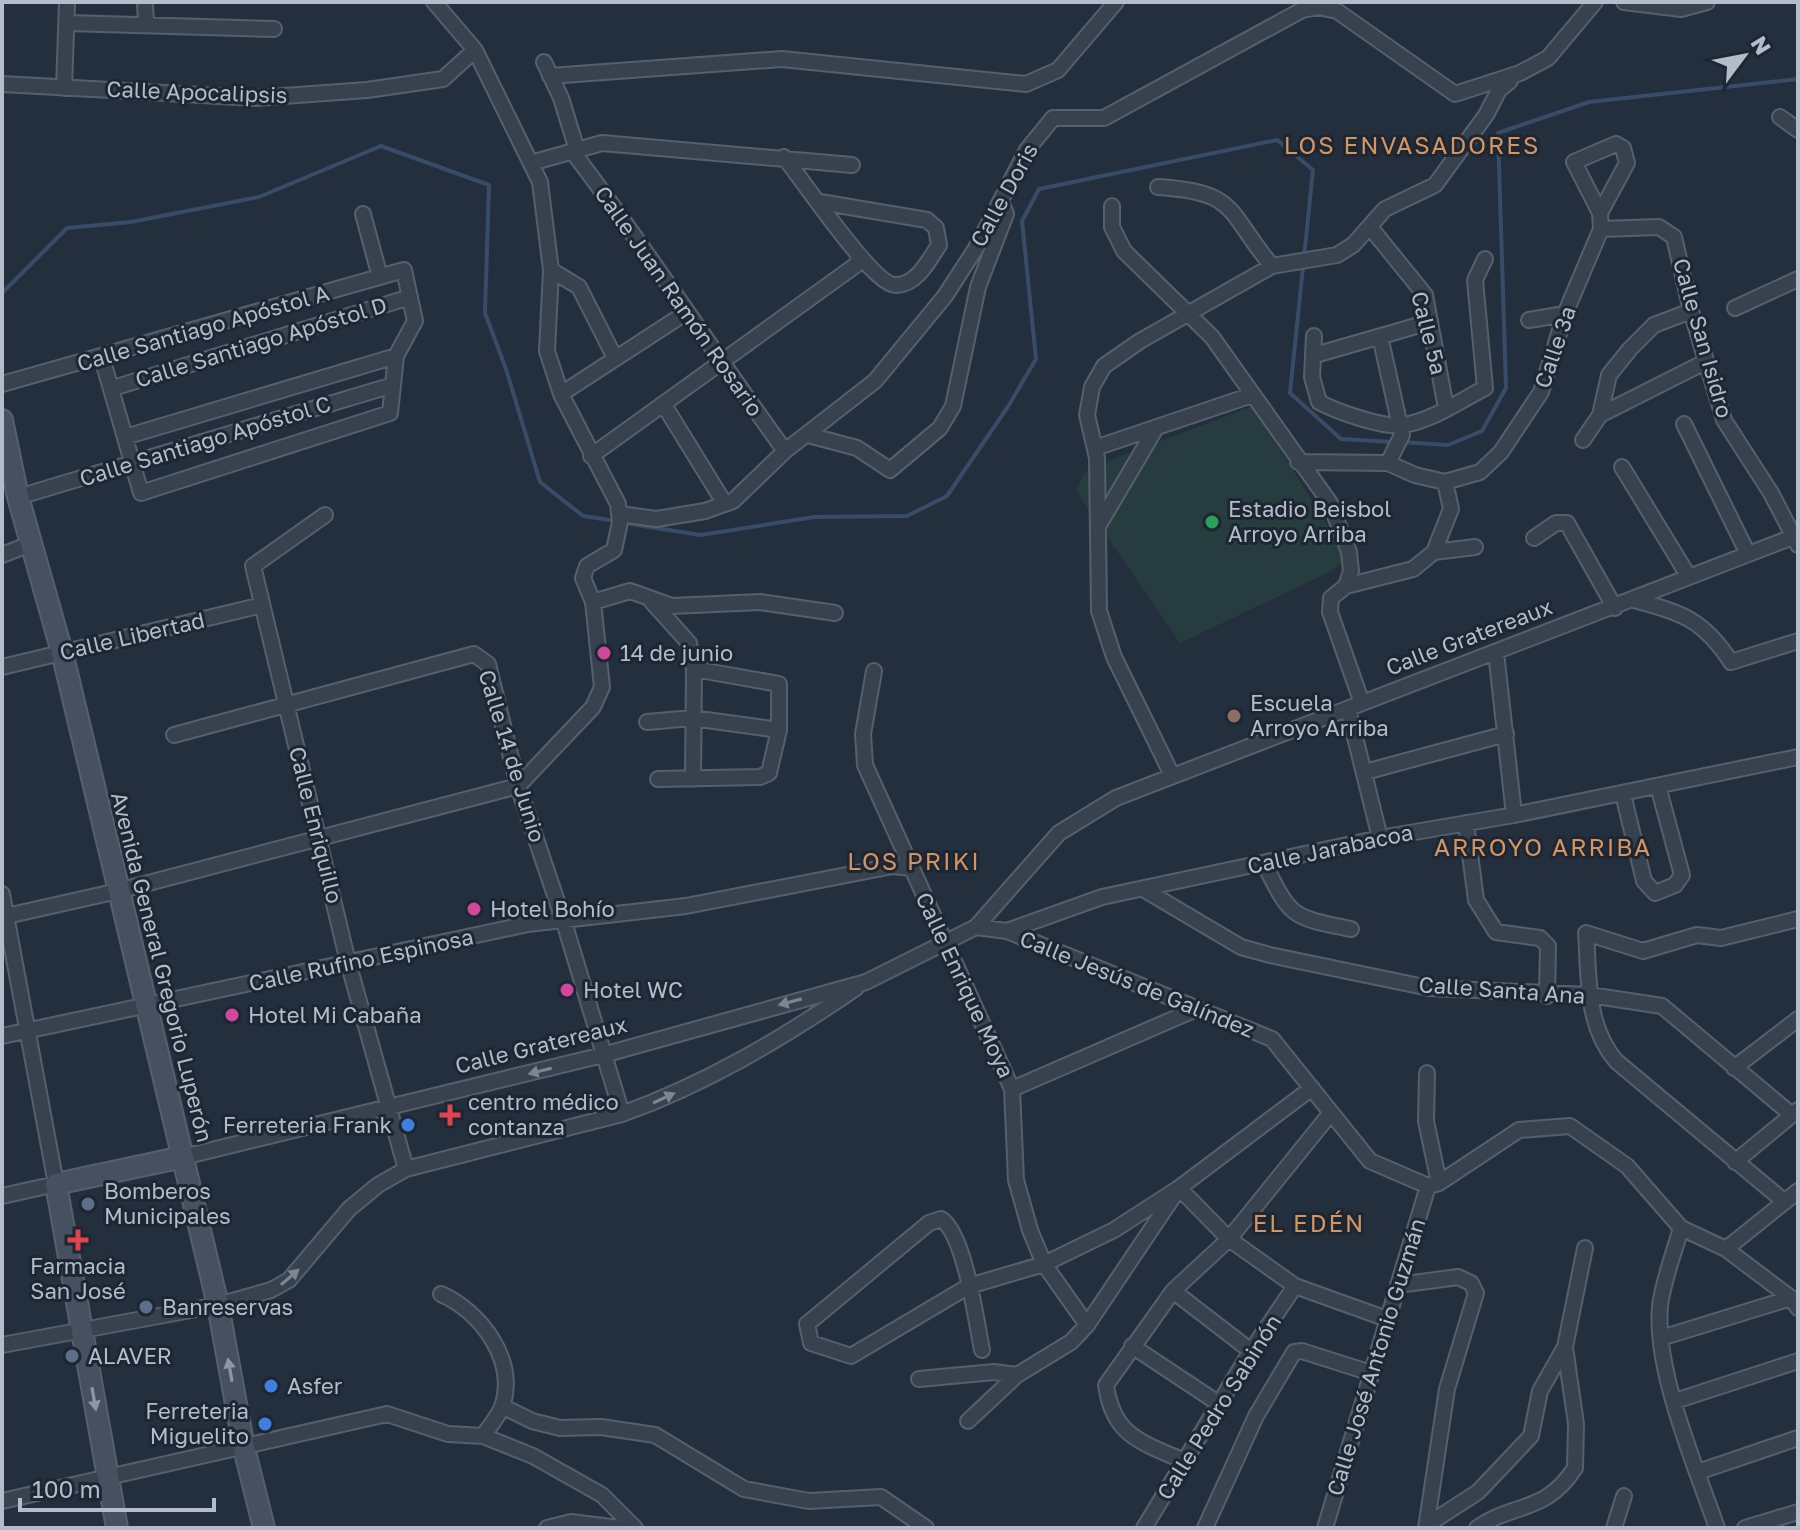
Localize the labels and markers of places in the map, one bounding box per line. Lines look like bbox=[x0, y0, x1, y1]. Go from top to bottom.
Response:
place label: Estadio Beisbol Arroyo Arriba bbox=[1228, 495, 1391, 547]
marker: Estadio Beisbol Arroyo Arriba bbox=[1203, 513, 1221, 531]
place label: 14 de junio bbox=[620, 639, 733, 666]
marker: 14 de junio bbox=[595, 644, 613, 662]
place label: Escuela Arroyo Arriba bbox=[1250, 689, 1389, 741]
marker: Escuela Arroyo Arriba bbox=[1225, 707, 1243, 725]
place label: Hotel Bohío bbox=[490, 895, 615, 922]
marker: Hotel Bohío bbox=[465, 900, 483, 918]
place label: Hotel WC bbox=[583, 976, 683, 1003]
marker: Hotel WC bbox=[558, 981, 576, 999]
place label: Hotel Mi Cabaña bbox=[248, 1001, 422, 1028]
marker: Hotel Mi Cabaña bbox=[223, 1006, 241, 1024]
place label: centro médico contanza bbox=[468, 1088, 619, 1140]
marker: centro médico contanza bbox=[439, 1104, 461, 1126]
place label: Ferreteria Frank bbox=[223, 1111, 392, 1138]
marker: Ferreteria Frank bbox=[399, 1116, 417, 1134]
place label: Bomberos Municipales bbox=[104, 1177, 231, 1229]
marker: Bomberos Municipales bbox=[79, 1195, 97, 1213]
marker: Farmacia San José bbox=[69, 1231, 87, 1249]
place label: Farmacia San José bbox=[30, 1252, 126, 1304]
place label: Banreservas bbox=[162, 1293, 293, 1320]
marker: Banreservas bbox=[137, 1298, 155, 1316]
place label: ALAVER bbox=[88, 1342, 172, 1369]
marker: ALAVER bbox=[63, 1347, 81, 1365]
place label: Asfer bbox=[287, 1372, 343, 1399]
marker: Asfer bbox=[262, 1377, 280, 1395]
place label: Ferreteria Miguelito bbox=[145, 1397, 249, 1449]
marker: Ferreteria Miguelito bbox=[256, 1415, 274, 1433]

